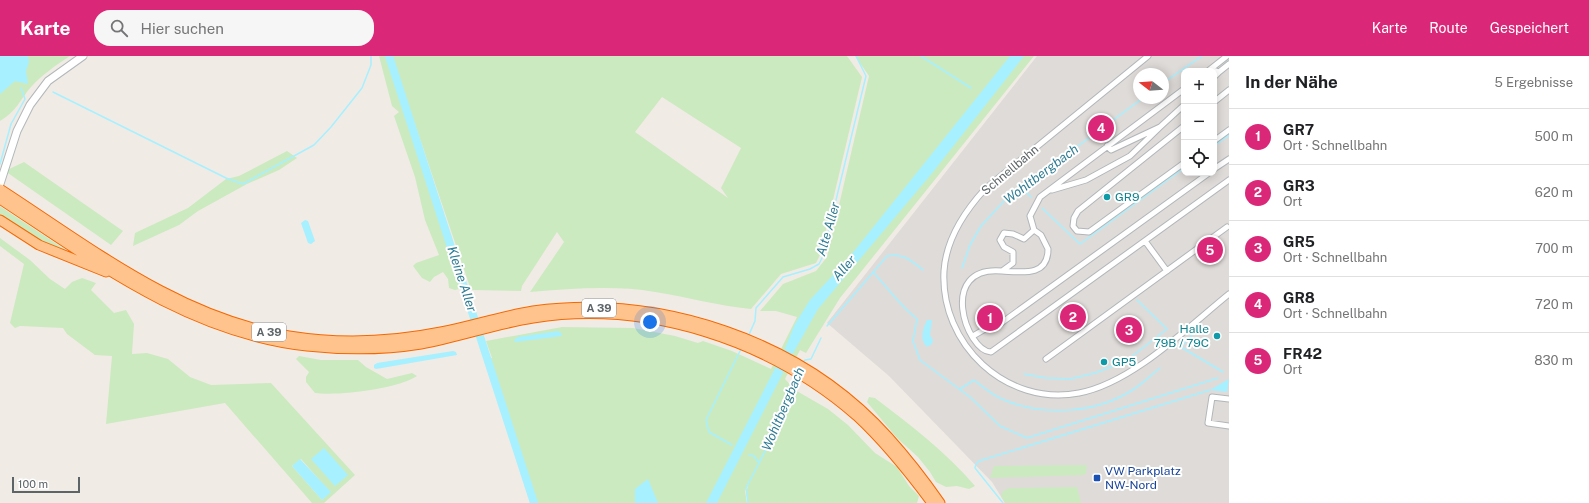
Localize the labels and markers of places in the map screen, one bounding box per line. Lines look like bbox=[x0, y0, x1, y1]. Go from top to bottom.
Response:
pin: 4 bbox=[1088, 113, 1114, 143]
place label: GR9 bbox=[1115, 190, 1139, 204]
marker: GR9 bbox=[1102, 192, 1112, 202]
pin: 5 bbox=[1197, 235, 1223, 265]
pin: 2 bbox=[1060, 302, 1086, 332]
pin: 1 bbox=[977, 303, 1003, 333]
pin: 3 bbox=[1116, 315, 1142, 345]
place label: Halle 79B / 79C bbox=[1154, 322, 1209, 350]
marker: Halle 79B / 79C bbox=[1212, 331, 1222, 341]
place label: GP5 bbox=[1112, 355, 1136, 369]
marker: GP5 bbox=[1099, 357, 1109, 367]
place label: VW Parkplatz NW-Nord bbox=[1105, 464, 1181, 492]
marker: VW Parkplatz NW-Nord bbox=[1092, 473, 1102, 483]

